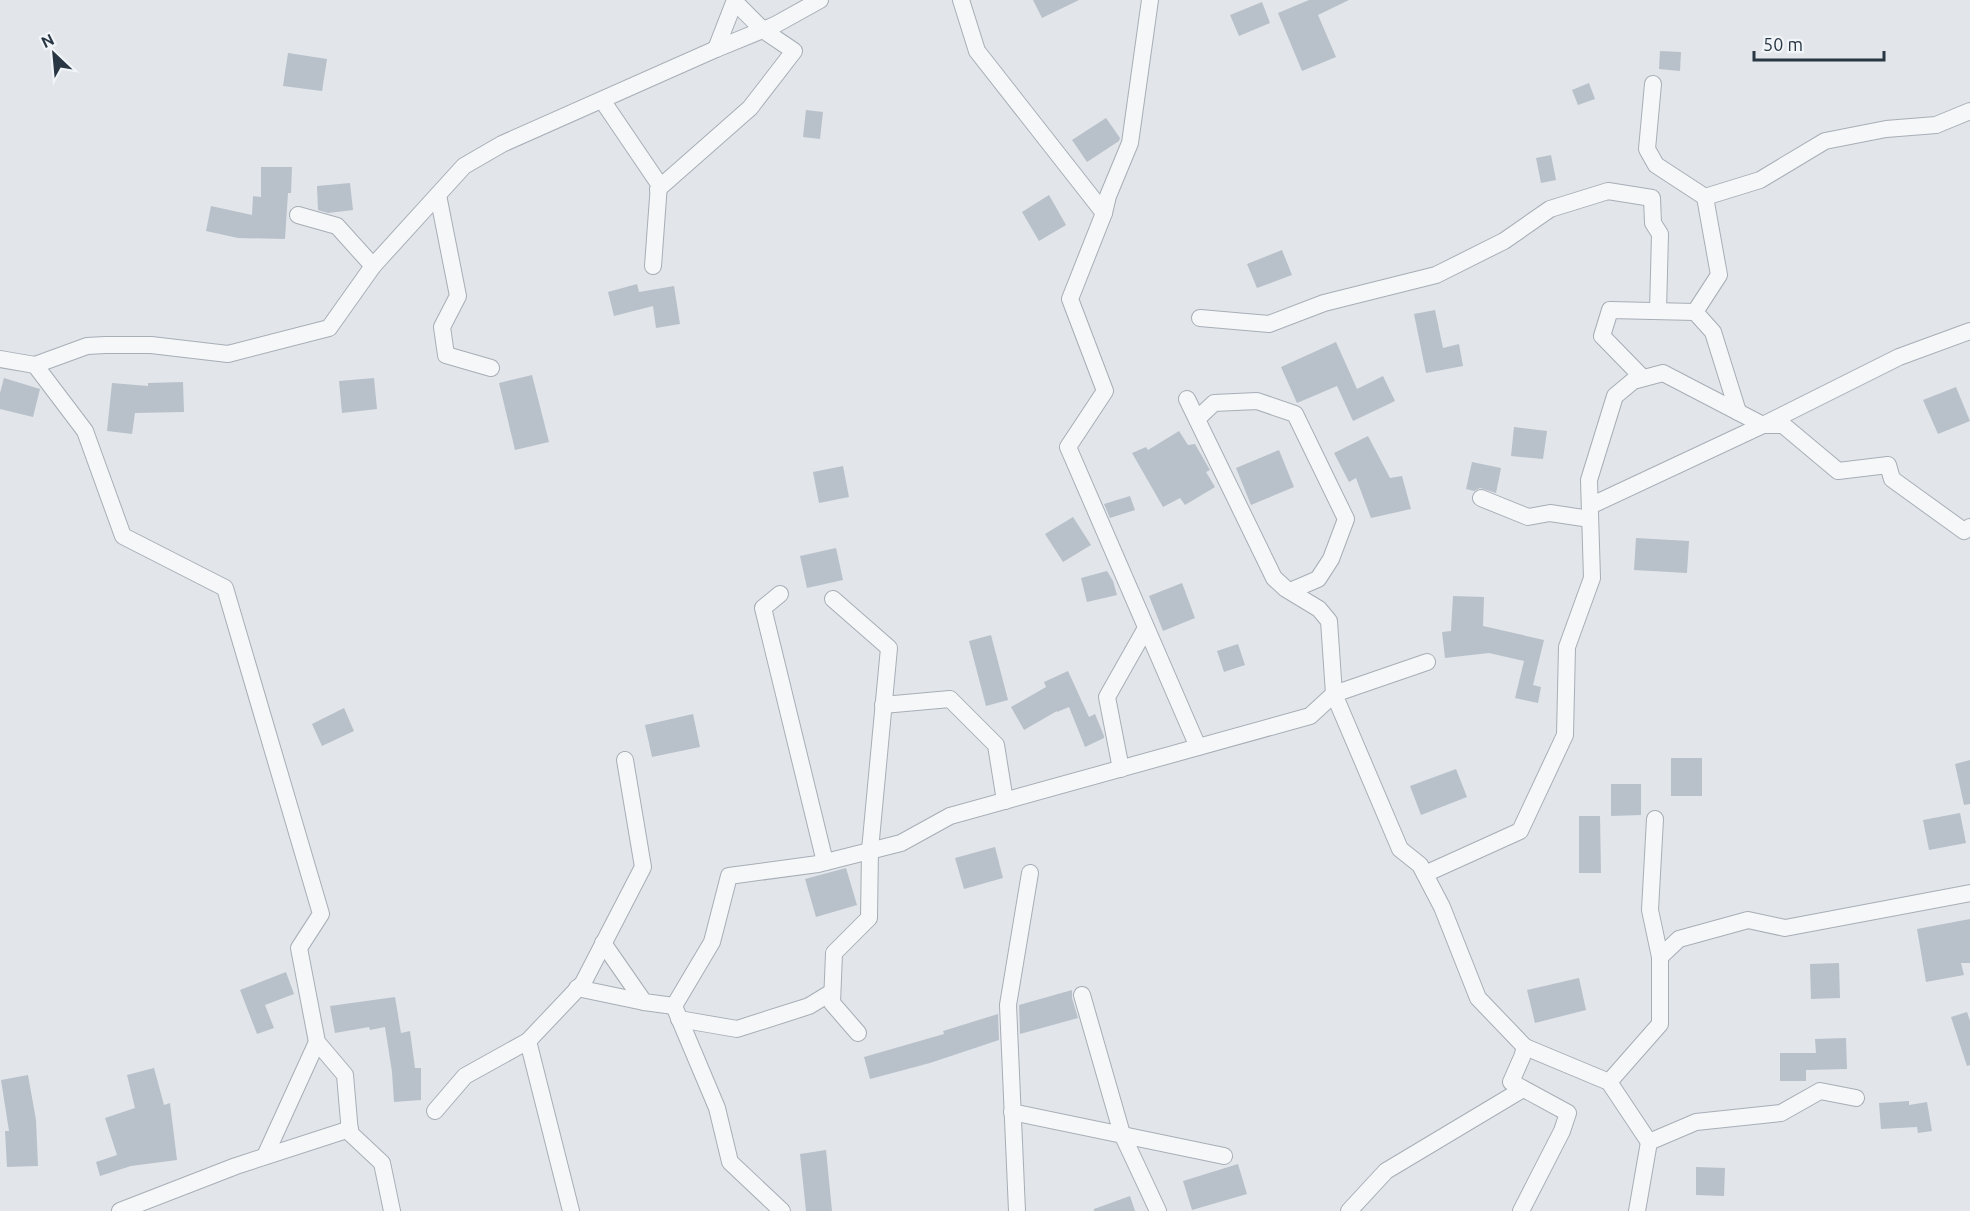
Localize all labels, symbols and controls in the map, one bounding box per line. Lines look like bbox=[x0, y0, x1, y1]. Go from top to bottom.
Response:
north arrow bbox=[24, 24, 84, 84]
scale bar bbox=[1754, 24, 1884, 62]
text: N bbox=[38, 30, 57, 51]
text: 50 m bbox=[1763, 34, 1803, 54]

